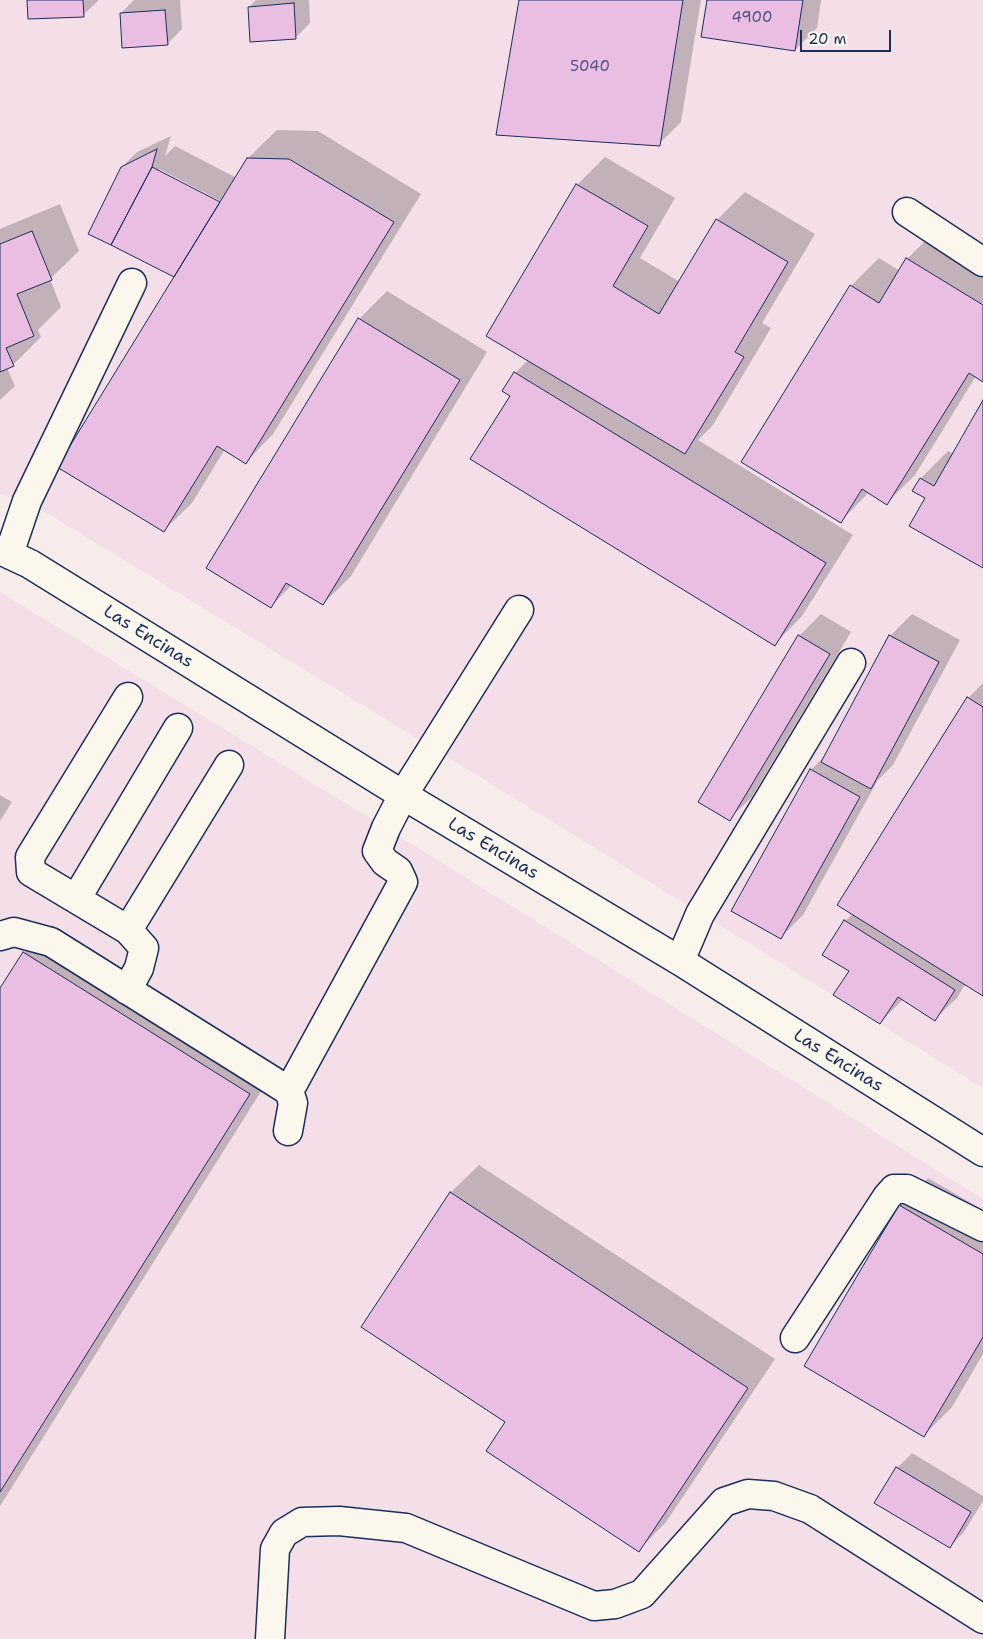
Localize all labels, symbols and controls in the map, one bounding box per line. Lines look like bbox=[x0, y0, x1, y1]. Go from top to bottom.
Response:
house number: 4900 bbox=[731, 9, 773, 27]
scale bar bbox=[803, 20, 894, 52]
text: 20 m bbox=[808, 29, 847, 49]
house number: 5040 bbox=[570, 58, 610, 76]
street label: Las Encinas bbox=[99, 601, 197, 673]
street label: Las Encinas bbox=[444, 813, 542, 885]
street label: Las Encinas bbox=[789, 1025, 887, 1097]

